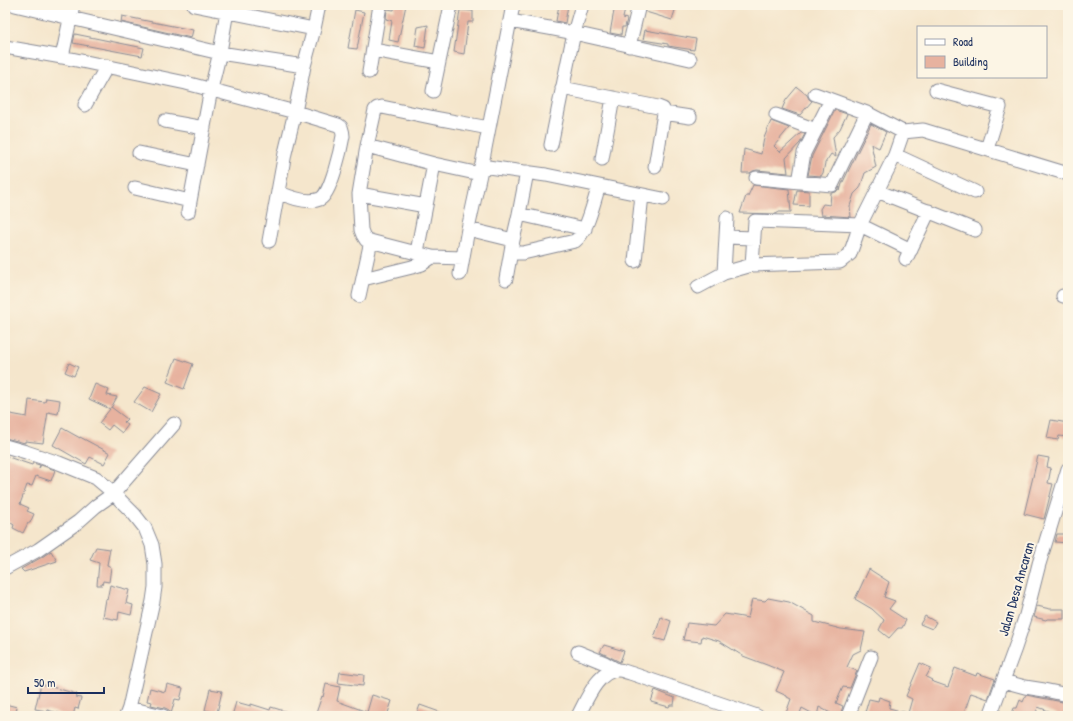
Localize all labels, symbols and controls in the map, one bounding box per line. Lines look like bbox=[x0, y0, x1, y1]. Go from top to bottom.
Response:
legend bbox=[917, 26, 1047, 78]
text: Road bbox=[953, 33, 973, 50]
text: Building bbox=[953, 53, 988, 70]
street label: Jalan Desa Ancaran bbox=[993, 540, 1038, 638]
scale bar bbox=[28, 669, 104, 695]
text: 50 m bbox=[34, 674, 55, 691]

